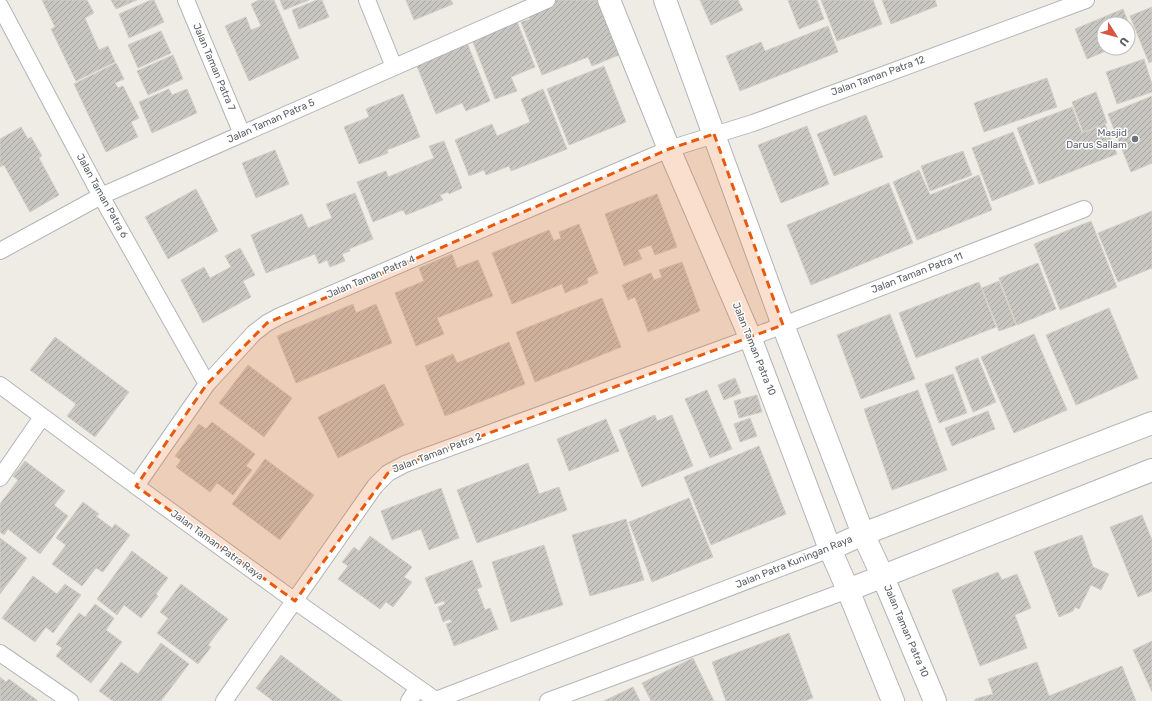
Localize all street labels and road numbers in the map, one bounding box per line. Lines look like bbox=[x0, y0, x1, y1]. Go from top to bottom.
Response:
street label: Jalan Taman Patra 7 bbox=[190, 21, 238, 113]
street label: Jalan Taman Patra 12 bbox=[829, 53, 927, 99]
street label: Jalan Taman Patra 5 bbox=[225, 96, 317, 146]
street label: Jalan Taman Patra 6 bbox=[74, 152, 130, 240]
street label: Jalan Taman Patra 11 bbox=[869, 250, 965, 296]
street label: Jalan Taman Patra 4 bbox=[325, 253, 417, 301]
street label: Jalan Taman Patra 10 bbox=[730, 301, 778, 397]
street label: Jalan Taman Patra 2 bbox=[391, 430, 483, 476]
street label: Jalan Taman Patra Raya bbox=[168, 507, 266, 583]
street label: Jalan Patra Kuningan Raya bbox=[734, 533, 854, 591]
street label: Jalan Taman Patra 10 bbox=[881, 583, 931, 679]

